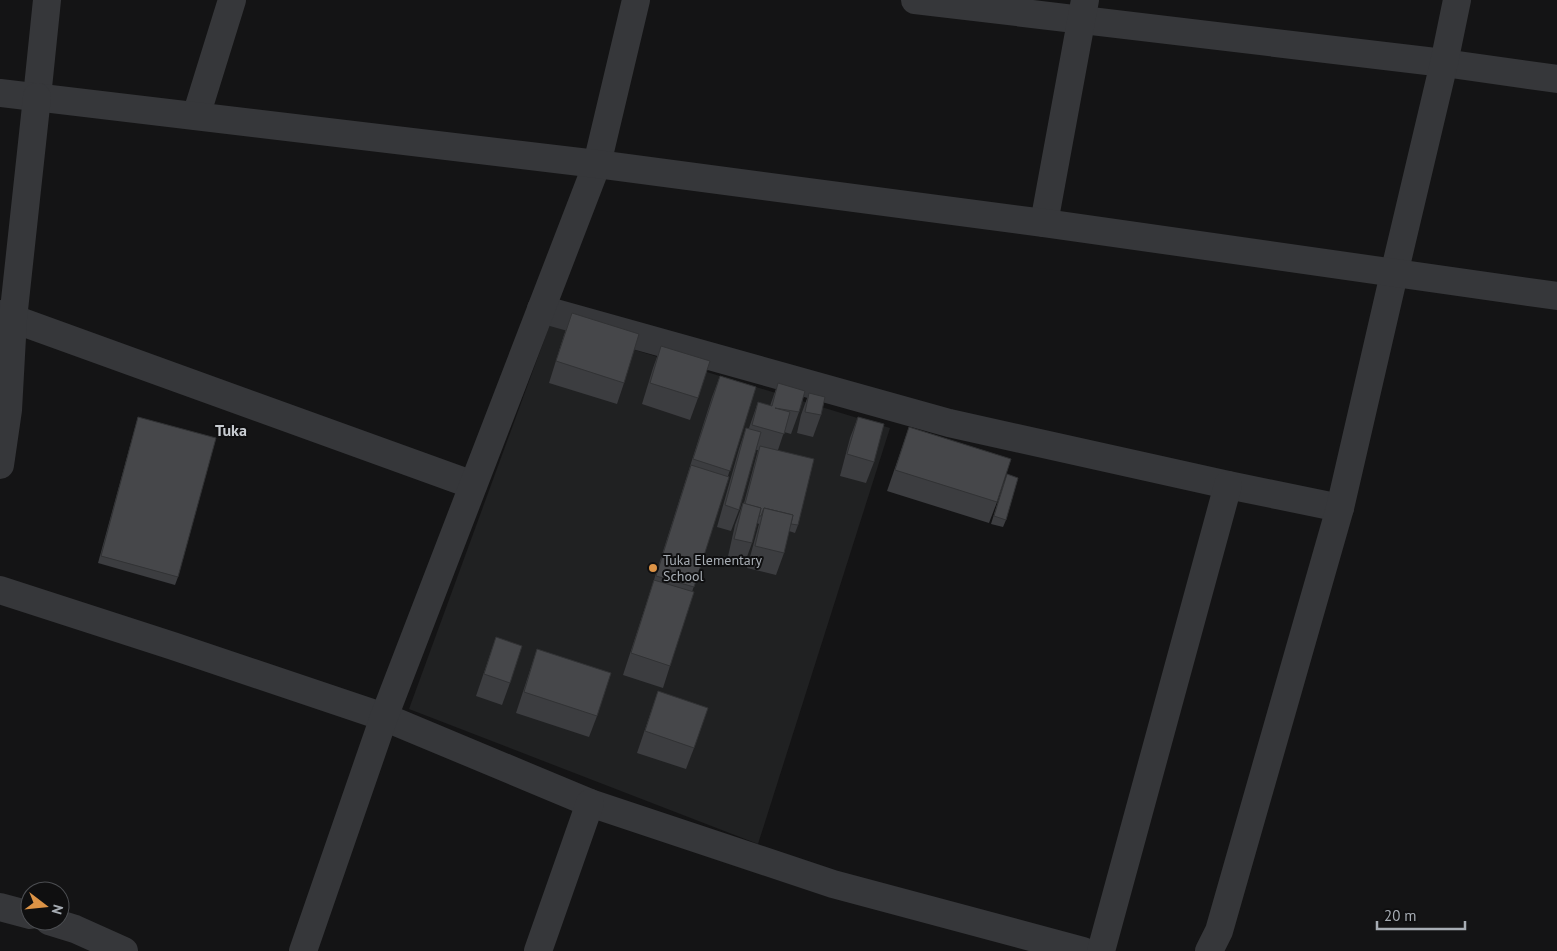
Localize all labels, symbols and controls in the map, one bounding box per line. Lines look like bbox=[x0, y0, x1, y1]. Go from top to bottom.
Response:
district label: Tuka bbox=[215, 420, 247, 440]
place label: Tuka Elementary School bbox=[663, 551, 763, 585]
marker: Tuka Elementary School bbox=[647, 562, 659, 574]
north arrow bbox=[20, 881, 70, 931]
scale bar bbox=[1377, 898, 1464, 930]
text: N bbox=[48, 903, 67, 916]
text: 20 m bbox=[1384, 906, 1417, 925]

